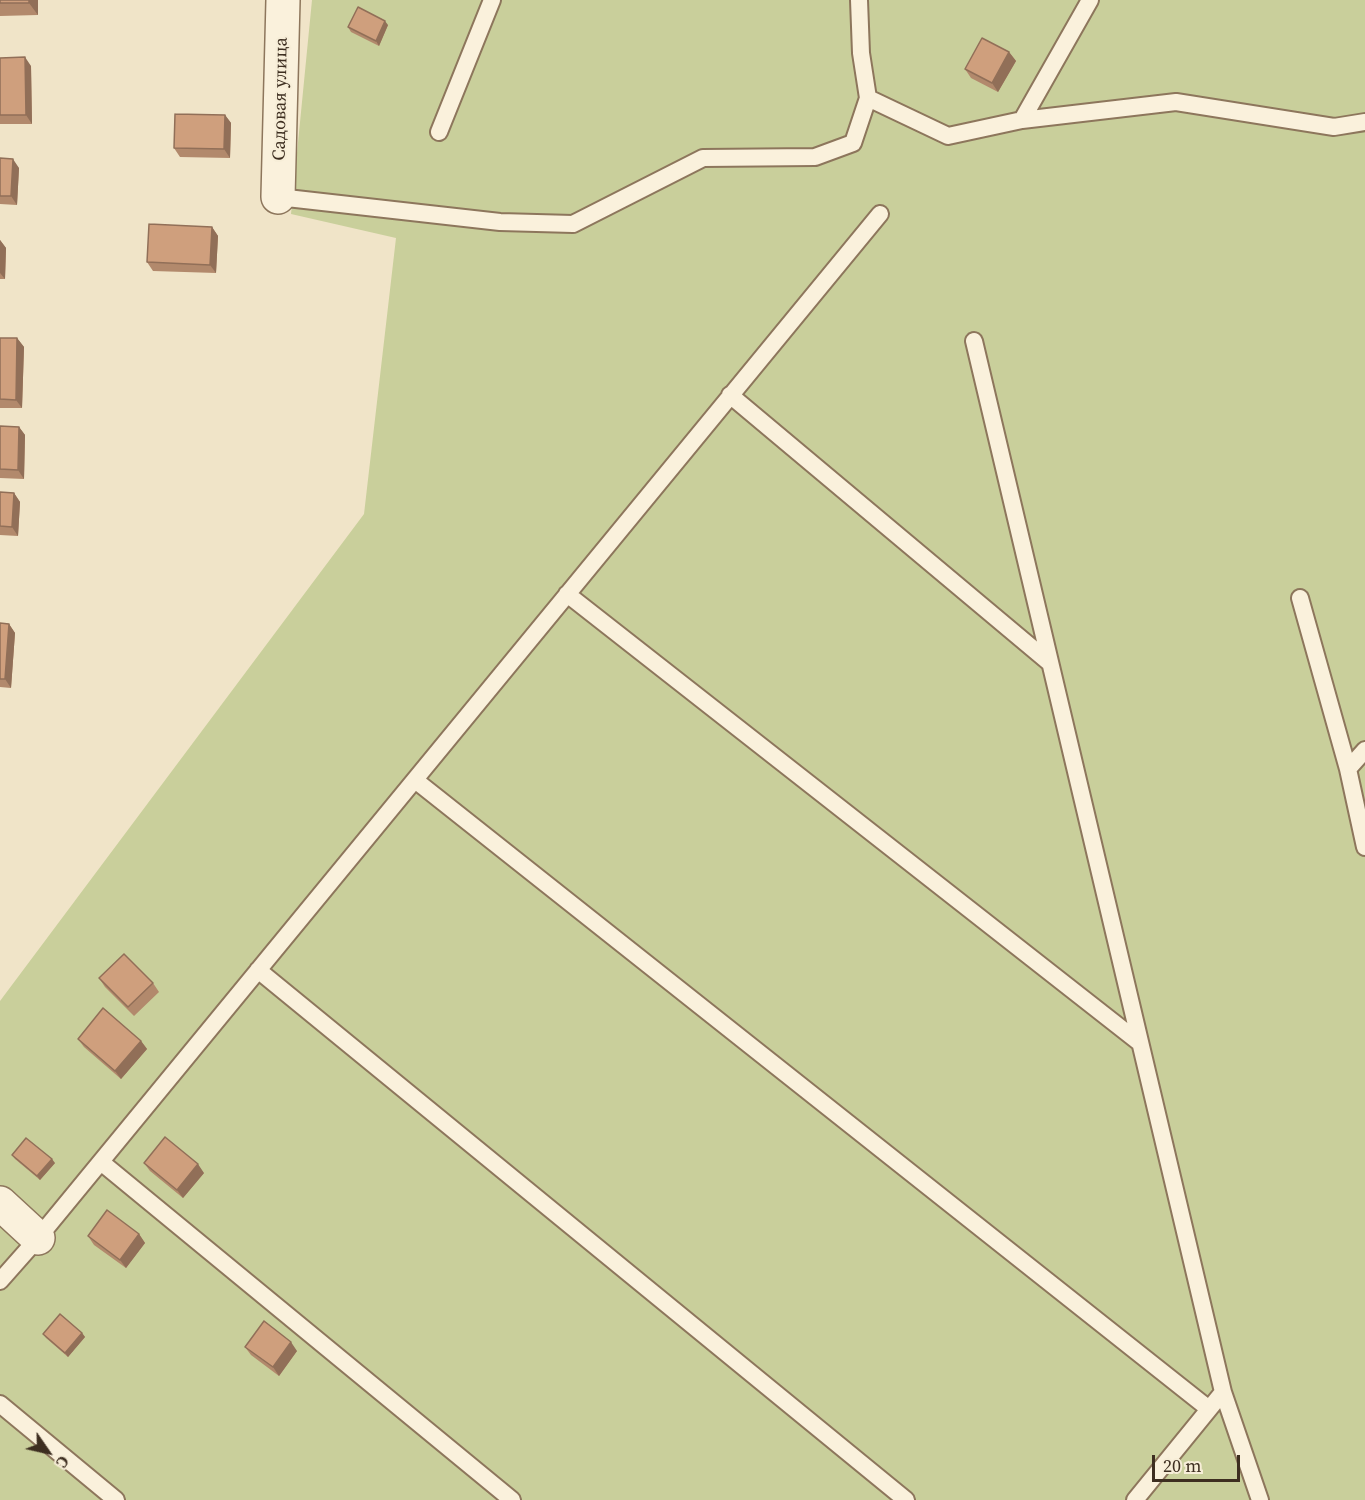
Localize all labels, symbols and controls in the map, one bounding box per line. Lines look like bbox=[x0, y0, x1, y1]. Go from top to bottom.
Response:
street label: Садовая улица bbox=[269, 37, 293, 161]
north arrow bbox=[18, 1422, 78, 1482]
scale bar bbox=[1155, 1443, 1244, 1481]
text: С bbox=[51, 1452, 75, 1472]
text: 20 m bbox=[1163, 1453, 1201, 1478]

